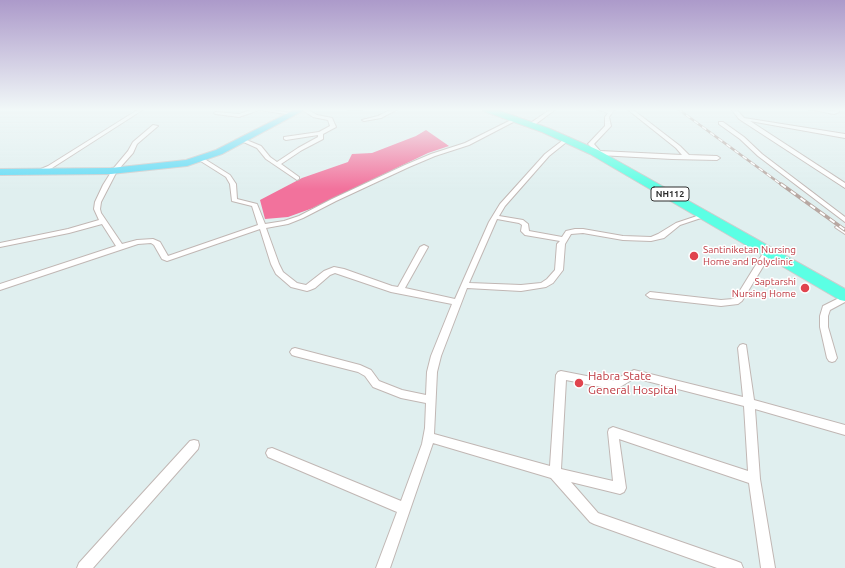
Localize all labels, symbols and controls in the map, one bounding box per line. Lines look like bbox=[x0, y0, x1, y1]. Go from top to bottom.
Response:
road number: NH112 bbox=[651, 187, 689, 201]
place label: Santiniketan Nursing Home and Polyclinic bbox=[703, 244, 796, 268]
marker: Santiniketan Nursing Home and Polyclinic bbox=[688, 250, 700, 262]
place label: Saptarshi Nursing Home bbox=[732, 276, 796, 300]
marker: Saptarshi Nursing Home bbox=[799, 282, 811, 294]
place label: Habra State General Hospital bbox=[588, 369, 677, 397]
marker: Habra State General Hospital bbox=[573, 377, 585, 389]

